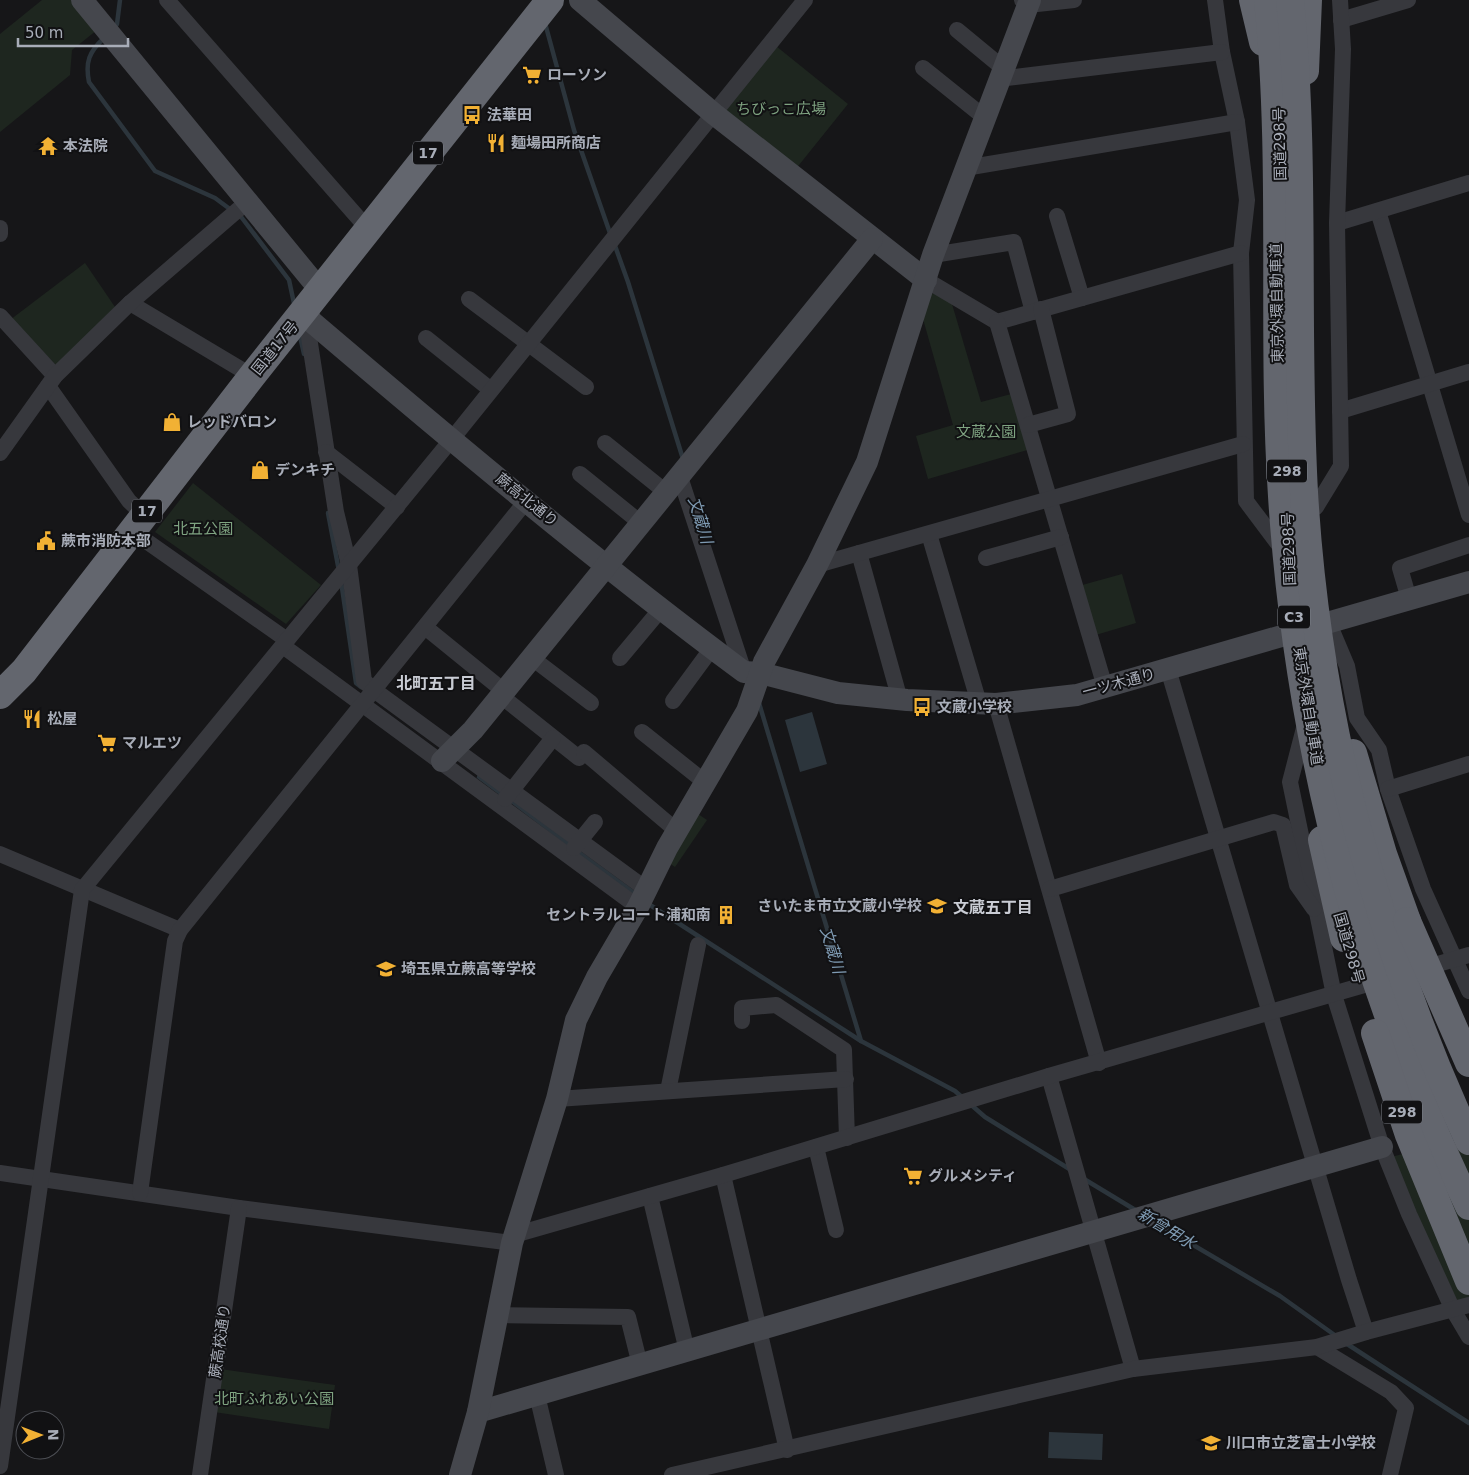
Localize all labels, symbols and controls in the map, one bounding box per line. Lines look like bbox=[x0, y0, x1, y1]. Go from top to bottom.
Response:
scale bar bbox=[18, 15, 128, 47]
text: 50 m bbox=[25, 24, 63, 42]
supermarket icon: ローソン bbox=[521, 64, 543, 86]
place label: ローソン bbox=[547, 66, 607, 84]
park label: ちびっこ広場 bbox=[736, 100, 826, 118]
bus stop icon: 法華田 bbox=[461, 104, 483, 126]
place label: 法華田 bbox=[487, 106, 532, 124]
street label: 国道298号 bbox=[1270, 107, 1290, 181]
restaurant icon: 麺場田所商店 bbox=[485, 132, 507, 154]
place label: 麺場田所商店 bbox=[511, 134, 601, 152]
temple icon: 本法院 bbox=[37, 135, 59, 157]
place label: 本法院 bbox=[63, 137, 108, 155]
road number: 17 bbox=[413, 142, 443, 164]
street label: 東京外環自動車道 bbox=[1267, 243, 1287, 363]
street label: 国道17号 bbox=[248, 317, 302, 379]
shop icon: レッドバロン bbox=[161, 411, 183, 433]
place label: レッドバロン bbox=[187, 413, 277, 431]
park label: 文蔵公園 bbox=[956, 423, 1016, 441]
shop icon: デンキチ bbox=[249, 459, 271, 481]
road number: 298 bbox=[1267, 460, 1307, 482]
place label: デンキチ bbox=[275, 461, 335, 479]
street label: 蕨高北通り bbox=[492, 469, 562, 531]
water label: 文蔵川 bbox=[684, 494, 717, 548]
road number: 17 bbox=[132, 500, 162, 522]
street label: 国道298号 bbox=[1279, 512, 1299, 586]
park label: 北五公園 bbox=[173, 520, 233, 538]
public building icon: 蕨市消防本部 bbox=[35, 530, 57, 552]
place label: 蕨市消防本部 bbox=[61, 532, 151, 550]
road number: C3 bbox=[1278, 606, 1310, 628]
street label: 東京外環自動車道 bbox=[1290, 645, 1326, 767]
street label: 一ツ木通り bbox=[1080, 665, 1158, 701]
district label: 北町五丁目 bbox=[396, 674, 476, 693]
bus stop icon: 文蔵小学校 bbox=[911, 696, 933, 718]
place label: 文蔵小学校 bbox=[937, 698, 1012, 716]
restaurant icon: 松屋 bbox=[21, 708, 43, 730]
place label: 松屋 bbox=[47, 710, 77, 728]
supermarket icon: マルエツ bbox=[96, 732, 118, 754]
place label: マルエツ bbox=[122, 734, 182, 752]
school or university icon: さいたま市立文蔵小学校 bbox=[926, 895, 948, 917]
place label: さいたま市立文蔵小学校 bbox=[757, 897, 922, 915]
district label: 文蔵五丁目 bbox=[953, 898, 1033, 917]
building icon: セントラルコート浦和南 bbox=[715, 904, 737, 926]
place label: セントラルコート浦和南 bbox=[546, 906, 711, 924]
street label: 国道298号 bbox=[1330, 910, 1368, 986]
water label: 文蔵川 bbox=[816, 924, 849, 978]
school or university icon: 埼玉県立蕨高等学校 bbox=[375, 958, 397, 980]
place label: 埼玉県立蕨高等学校 bbox=[401, 960, 536, 978]
road number: 298 bbox=[1382, 1100, 1422, 1124]
supermarket icon: グルメシティ bbox=[902, 1165, 924, 1187]
place label: グルメシティ bbox=[928, 1167, 1017, 1185]
water label: 新曾用水 bbox=[1134, 1204, 1201, 1254]
street label: 蕨高校通り bbox=[206, 1303, 234, 1379]
park label: 北町ふれあい公園 bbox=[214, 1390, 334, 1408]
north arrow bbox=[15, 1410, 65, 1460]
text: N bbox=[45, 1429, 61, 1441]
school or university icon: 川口市立芝富士小学校 bbox=[1200, 1432, 1222, 1454]
place label: 川口市立芝富士小学校 bbox=[1226, 1434, 1376, 1452]

